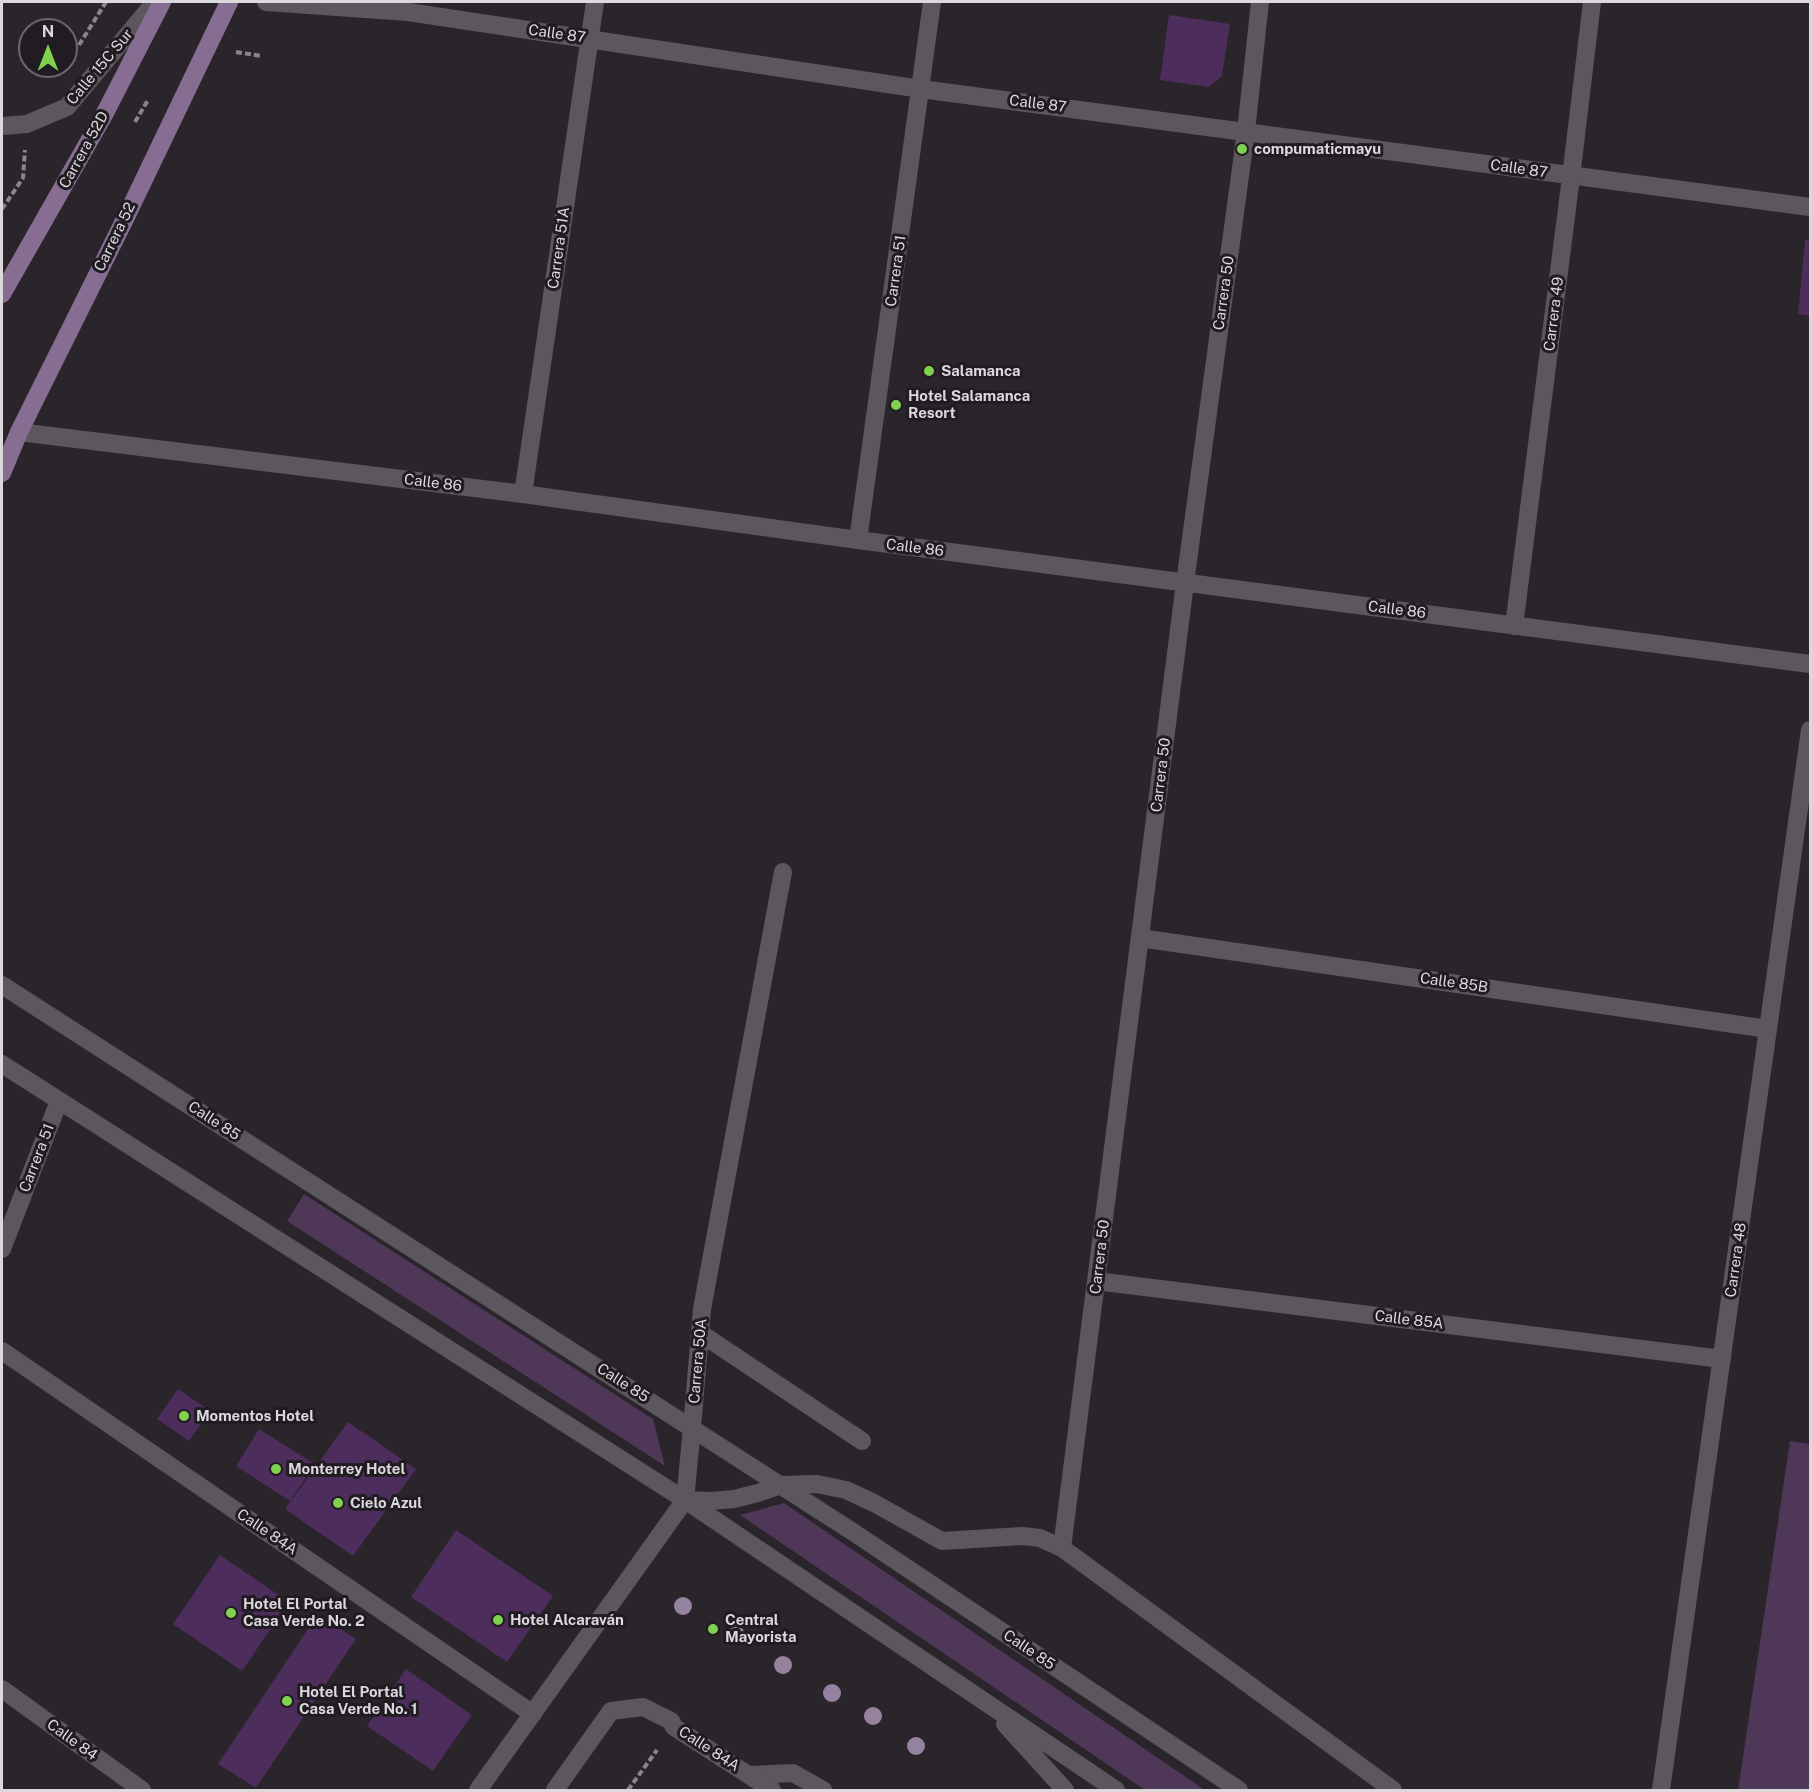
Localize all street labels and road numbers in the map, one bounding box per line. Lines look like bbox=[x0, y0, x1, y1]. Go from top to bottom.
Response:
street label: Calle 87 bbox=[527, 21, 587, 47]
street label: Calle 15C Sur bbox=[63, 25, 137, 109]
street label: Calle 87 bbox=[1008, 92, 1068, 116]
street label: Carrera 52D bbox=[55, 108, 113, 192]
street label: Calle 87 bbox=[1489, 156, 1549, 182]
street label: Carrera 52 bbox=[91, 199, 139, 275]
street label: Carrera 51A bbox=[544, 206, 574, 290]
street label: Carrera 51 bbox=[882, 234, 910, 308]
street label: Carrera 50 bbox=[1210, 255, 1238, 331]
street label: Carrera 49 bbox=[1540, 276, 1568, 352]
street label: Calle 86 bbox=[403, 471, 463, 495]
street label: Calle 86 bbox=[885, 536, 945, 560]
street label: Calle 86 bbox=[1367, 598, 1427, 622]
street label: Carrera 50 bbox=[1148, 737, 1174, 813]
street label: Calle 85B bbox=[1419, 969, 1489, 997]
street label: Calle 85 bbox=[185, 1098, 243, 1144]
street label: Carrera 51 bbox=[16, 1121, 58, 1195]
street label: Carrera 50 bbox=[1087, 1219, 1113, 1295]
street label: Carrera 48 bbox=[1722, 1221, 1750, 1299]
street label: Calle 85A bbox=[1374, 1307, 1444, 1333]
street label: Carrera 50A bbox=[685, 1318, 711, 1404]
street label: Calle 85 bbox=[594, 1360, 652, 1406]
street label: Calle 84A bbox=[233, 1505, 301, 1559]
street label: Calle 85 bbox=[1000, 1626, 1058, 1674]
street label: Calle 84 bbox=[43, 1716, 101, 1764]
street label: Calle 84A bbox=[675, 1723, 743, 1775]

